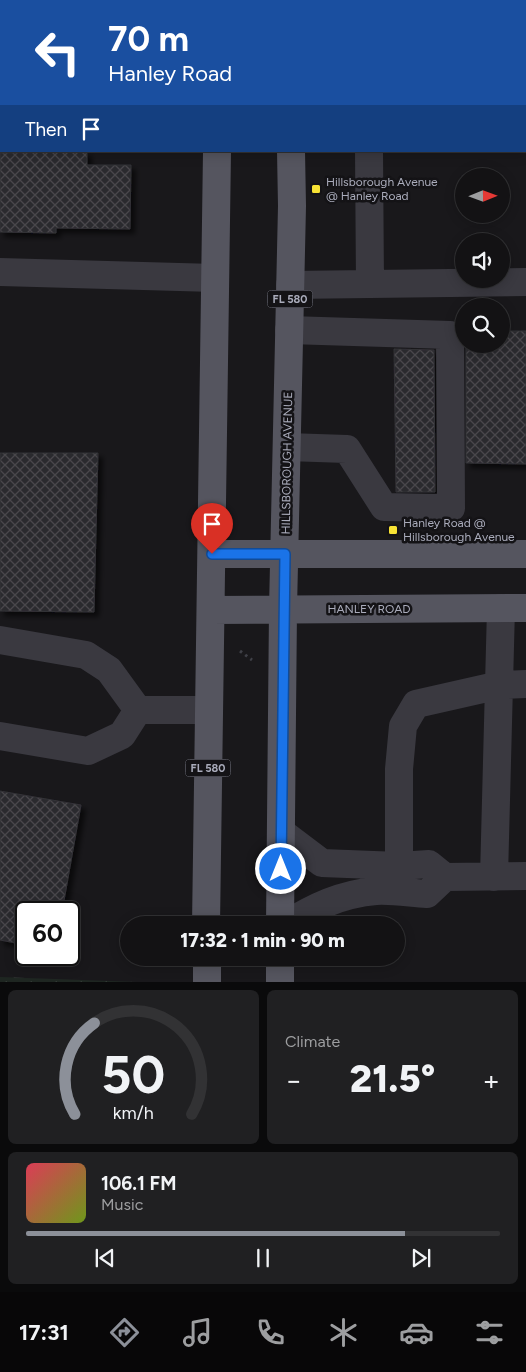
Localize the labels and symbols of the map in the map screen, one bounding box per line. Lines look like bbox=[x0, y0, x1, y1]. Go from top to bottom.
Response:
north arrow bbox=[455, 168, 510, 222]
place label: Hillsborough Avenue @ Hanley Road bbox=[326, 175, 438, 203]
marker: Hillsborough Avenue @ Hanley Road bbox=[310, 183, 322, 195]
road number: FL 580 bbox=[268, 290, 312, 308]
street label: HILLSBOROUGH AVENUE bbox=[279, 391, 295, 535]
pin bbox=[191, 503, 233, 554]
place label: Hanley Road @ Hillsborough Avenue bbox=[403, 516, 515, 544]
marker: Hanley Road @ Hillsborough Avenue bbox=[387, 524, 399, 536]
street label: HANLEY ROAD bbox=[327, 602, 411, 616]
road number: FL 580 bbox=[186, 760, 230, 776]
position arrow bbox=[254, 842, 306, 894]
speed limit sign: 60 bbox=[15, 901, 80, 966]

